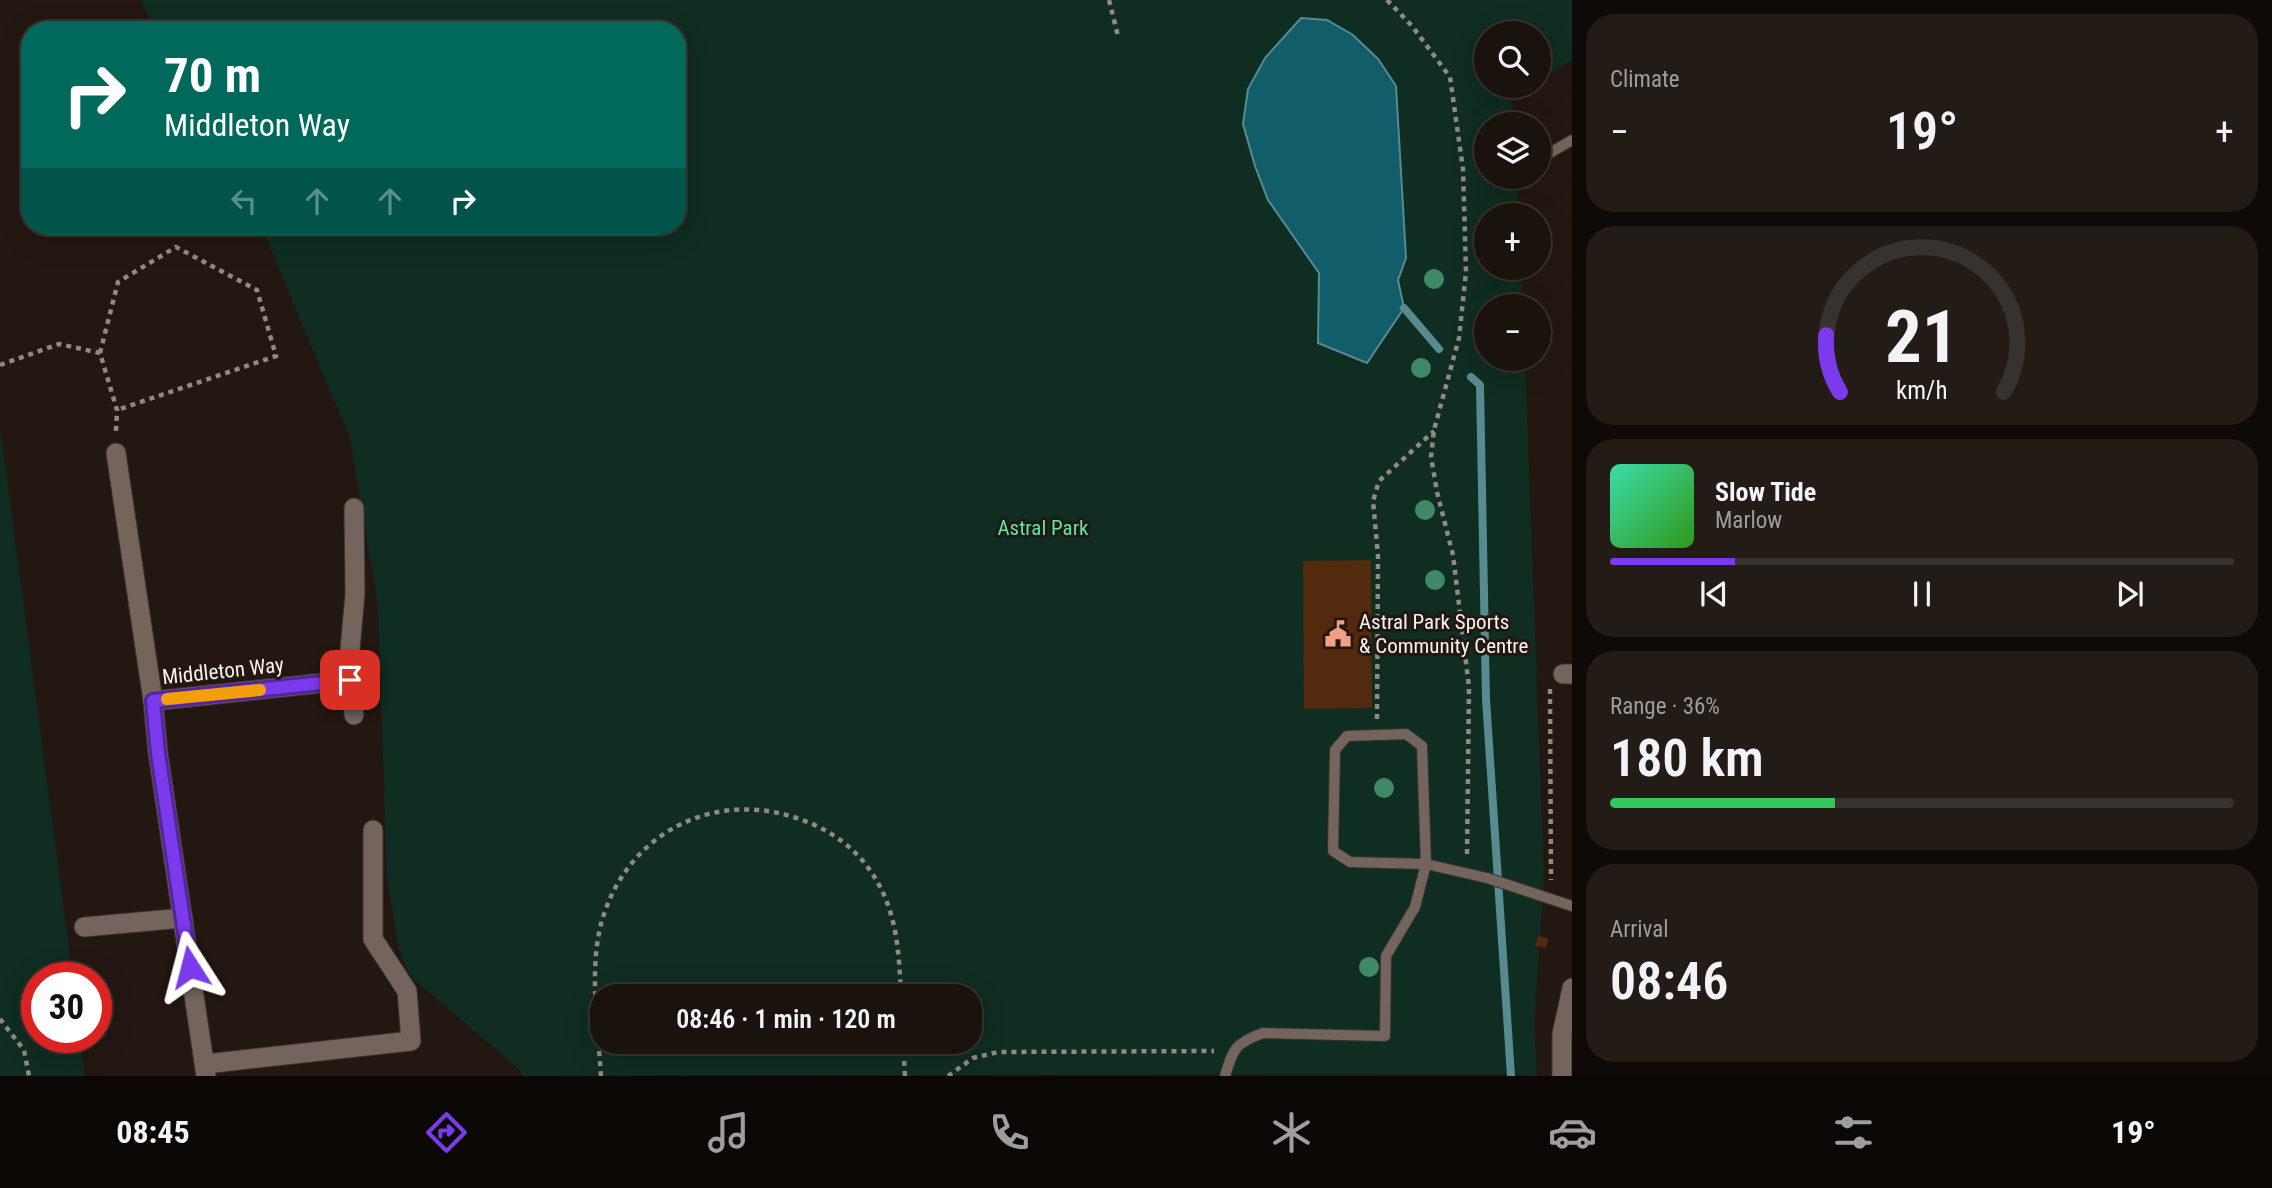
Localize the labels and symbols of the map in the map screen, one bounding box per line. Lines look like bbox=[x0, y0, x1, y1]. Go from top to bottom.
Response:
park label: Astral Park bbox=[997, 516, 1089, 540]
place label: Astral Park Sports & Community Centre bbox=[1359, 610, 1529, 658]
public building icon: Astral Park Sports & Community Centre bbox=[1323, 619, 1353, 649]
pin bbox=[320, 650, 380, 710]
street label: Middleton Way bbox=[161, 653, 285, 689]
position arrow bbox=[153, 930, 227, 1004]
speed limit sign: 30 bbox=[21, 962, 112, 1053]

